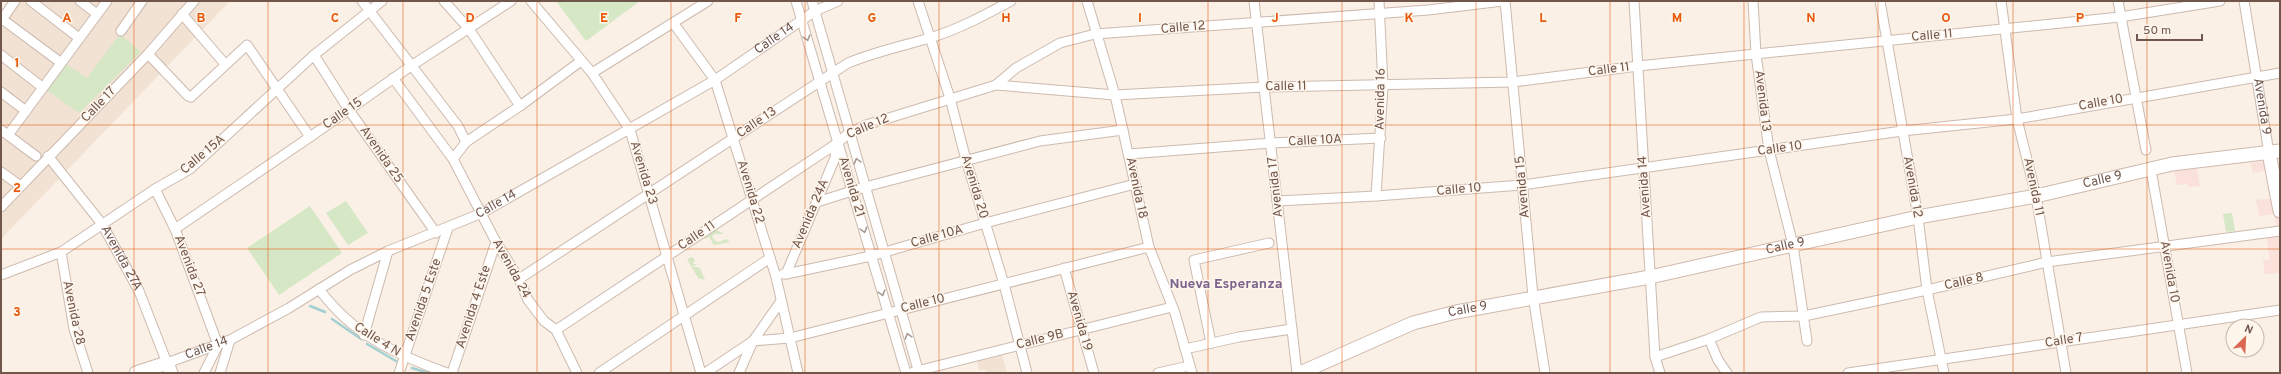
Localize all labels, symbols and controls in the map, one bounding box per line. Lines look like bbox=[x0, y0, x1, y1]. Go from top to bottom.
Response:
text: A bbox=[62, 11, 72, 27]
text: B bbox=[197, 11, 206, 27]
text: C bbox=[331, 11, 339, 27]
text: D bbox=[465, 11, 475, 27]
text: E bbox=[600, 11, 608, 27]
text: F bbox=[734, 11, 742, 27]
text: G bbox=[868, 11, 877, 27]
text: H bbox=[1001, 11, 1011, 27]
text: I bbox=[1138, 11, 1142, 27]
text: J bbox=[1271, 11, 1279, 27]
text: K bbox=[1404, 11, 1414, 27]
text: L bbox=[1539, 11, 1547, 27]
text: M bbox=[1672, 11, 1682, 27]
text: N bbox=[1806, 11, 1816, 27]
text: O bbox=[1941, 11, 1951, 27]
text: P bbox=[2076, 11, 2085, 27]
scale bar bbox=[2137, 16, 2202, 42]
street label: Calle 12 bbox=[1160, 18, 1206, 38]
street label: Calle 14 bbox=[751, 20, 797, 58]
text: 50 m bbox=[2143, 23, 2171, 39]
street label: Calle 11 bbox=[1910, 26, 1954, 46]
one-way arrow bbox=[802, 35, 811, 42]
text: 1 bbox=[14, 56, 20, 72]
street label: Calle 11 bbox=[1587, 60, 1631, 80]
street label: Avenida 16 bbox=[1372, 68, 1390, 130]
street label: Avenida 13 bbox=[1750, 69, 1774, 133]
street label: Avenida 9 bbox=[2249, 77, 2274, 136]
street label: Calle 11 bbox=[1265, 79, 1307, 95]
street label: Calle 17 bbox=[78, 84, 120, 126]
street label: Calle 10 bbox=[2077, 91, 2125, 115]
street label: Calle 15 bbox=[320, 95, 366, 133]
street label: Calle 13 bbox=[734, 104, 780, 142]
street label: Calle 12 bbox=[844, 111, 892, 143]
street label: Avenida 25 bbox=[356, 123, 406, 187]
street label: Calle 15A bbox=[177, 132, 229, 178]
street label: Calle 10A bbox=[1288, 132, 1342, 150]
street label: Calle 10 bbox=[1756, 138, 1804, 160]
street label: Avenida 23 bbox=[626, 139, 660, 207]
street label: Avenida 20 bbox=[957, 153, 991, 221]
street label: Avenida 21 bbox=[834, 155, 868, 219]
street label: Avenida 17 bbox=[1265, 155, 1287, 218]
street label: Avenida 15 bbox=[1512, 155, 1534, 219]
street label: Avenida 14 bbox=[1635, 155, 1655, 219]
street label: Avenida 12 bbox=[1899, 155, 1925, 219]
street label: Avenida 18 bbox=[1122, 156, 1150, 220]
street label: Avenida 11 bbox=[2019, 156, 2047, 218]
street label: Avenida 22 bbox=[733, 158, 767, 226]
one-way arrow bbox=[853, 158, 862, 165]
street label: Calle 9 bbox=[2081, 168, 2124, 193]
street label: Avenida 24A bbox=[789, 177, 833, 251]
street label: Calle 10 bbox=[1436, 180, 1482, 200]
text: 2 bbox=[13, 181, 21, 197]
street label: Calle 14 bbox=[473, 187, 520, 223]
street label: Calle 11 bbox=[675, 218, 719, 254]
street label: Calle 10A bbox=[909, 222, 965, 252]
street label: Avenida 27A bbox=[97, 223, 145, 294]
one-way arrow bbox=[859, 226, 868, 233]
street label: Avenida 27 bbox=[170, 233, 208, 299]
street label: Calle 9 bbox=[1764, 234, 1807, 259]
street label: Avenida 24 bbox=[488, 236, 534, 302]
street label: Avenida 10 bbox=[2156, 240, 2182, 304]
street label: Avenida 5 Este bbox=[402, 257, 446, 343]
street label: Avenida 4 Este bbox=[453, 264, 495, 350]
street label: Calle 8 bbox=[1943, 270, 1985, 294]
district label: Nueva Esperanza bbox=[1169, 276, 1283, 293]
street label: Avenida 28 bbox=[58, 279, 88, 347]
street label: Avenida 19 bbox=[1063, 289, 1095, 353]
one-way arrow bbox=[877, 290, 886, 297]
street label: Calle 10 bbox=[899, 291, 947, 317]
street label: Calle 9 bbox=[1446, 298, 1489, 322]
text: 3 bbox=[13, 305, 21, 321]
north arrow bbox=[2225, 318, 2265, 358]
street label: Calle 4 N bbox=[351, 319, 403, 361]
text: N bbox=[2242, 322, 2255, 338]
street label: Calle 9B bbox=[1015, 326, 1065, 354]
street label: Calle 7 bbox=[2044, 330, 2084, 352]
one-way arrow bbox=[904, 332, 913, 339]
street label: Calle 14 bbox=[183, 333, 231, 364]

